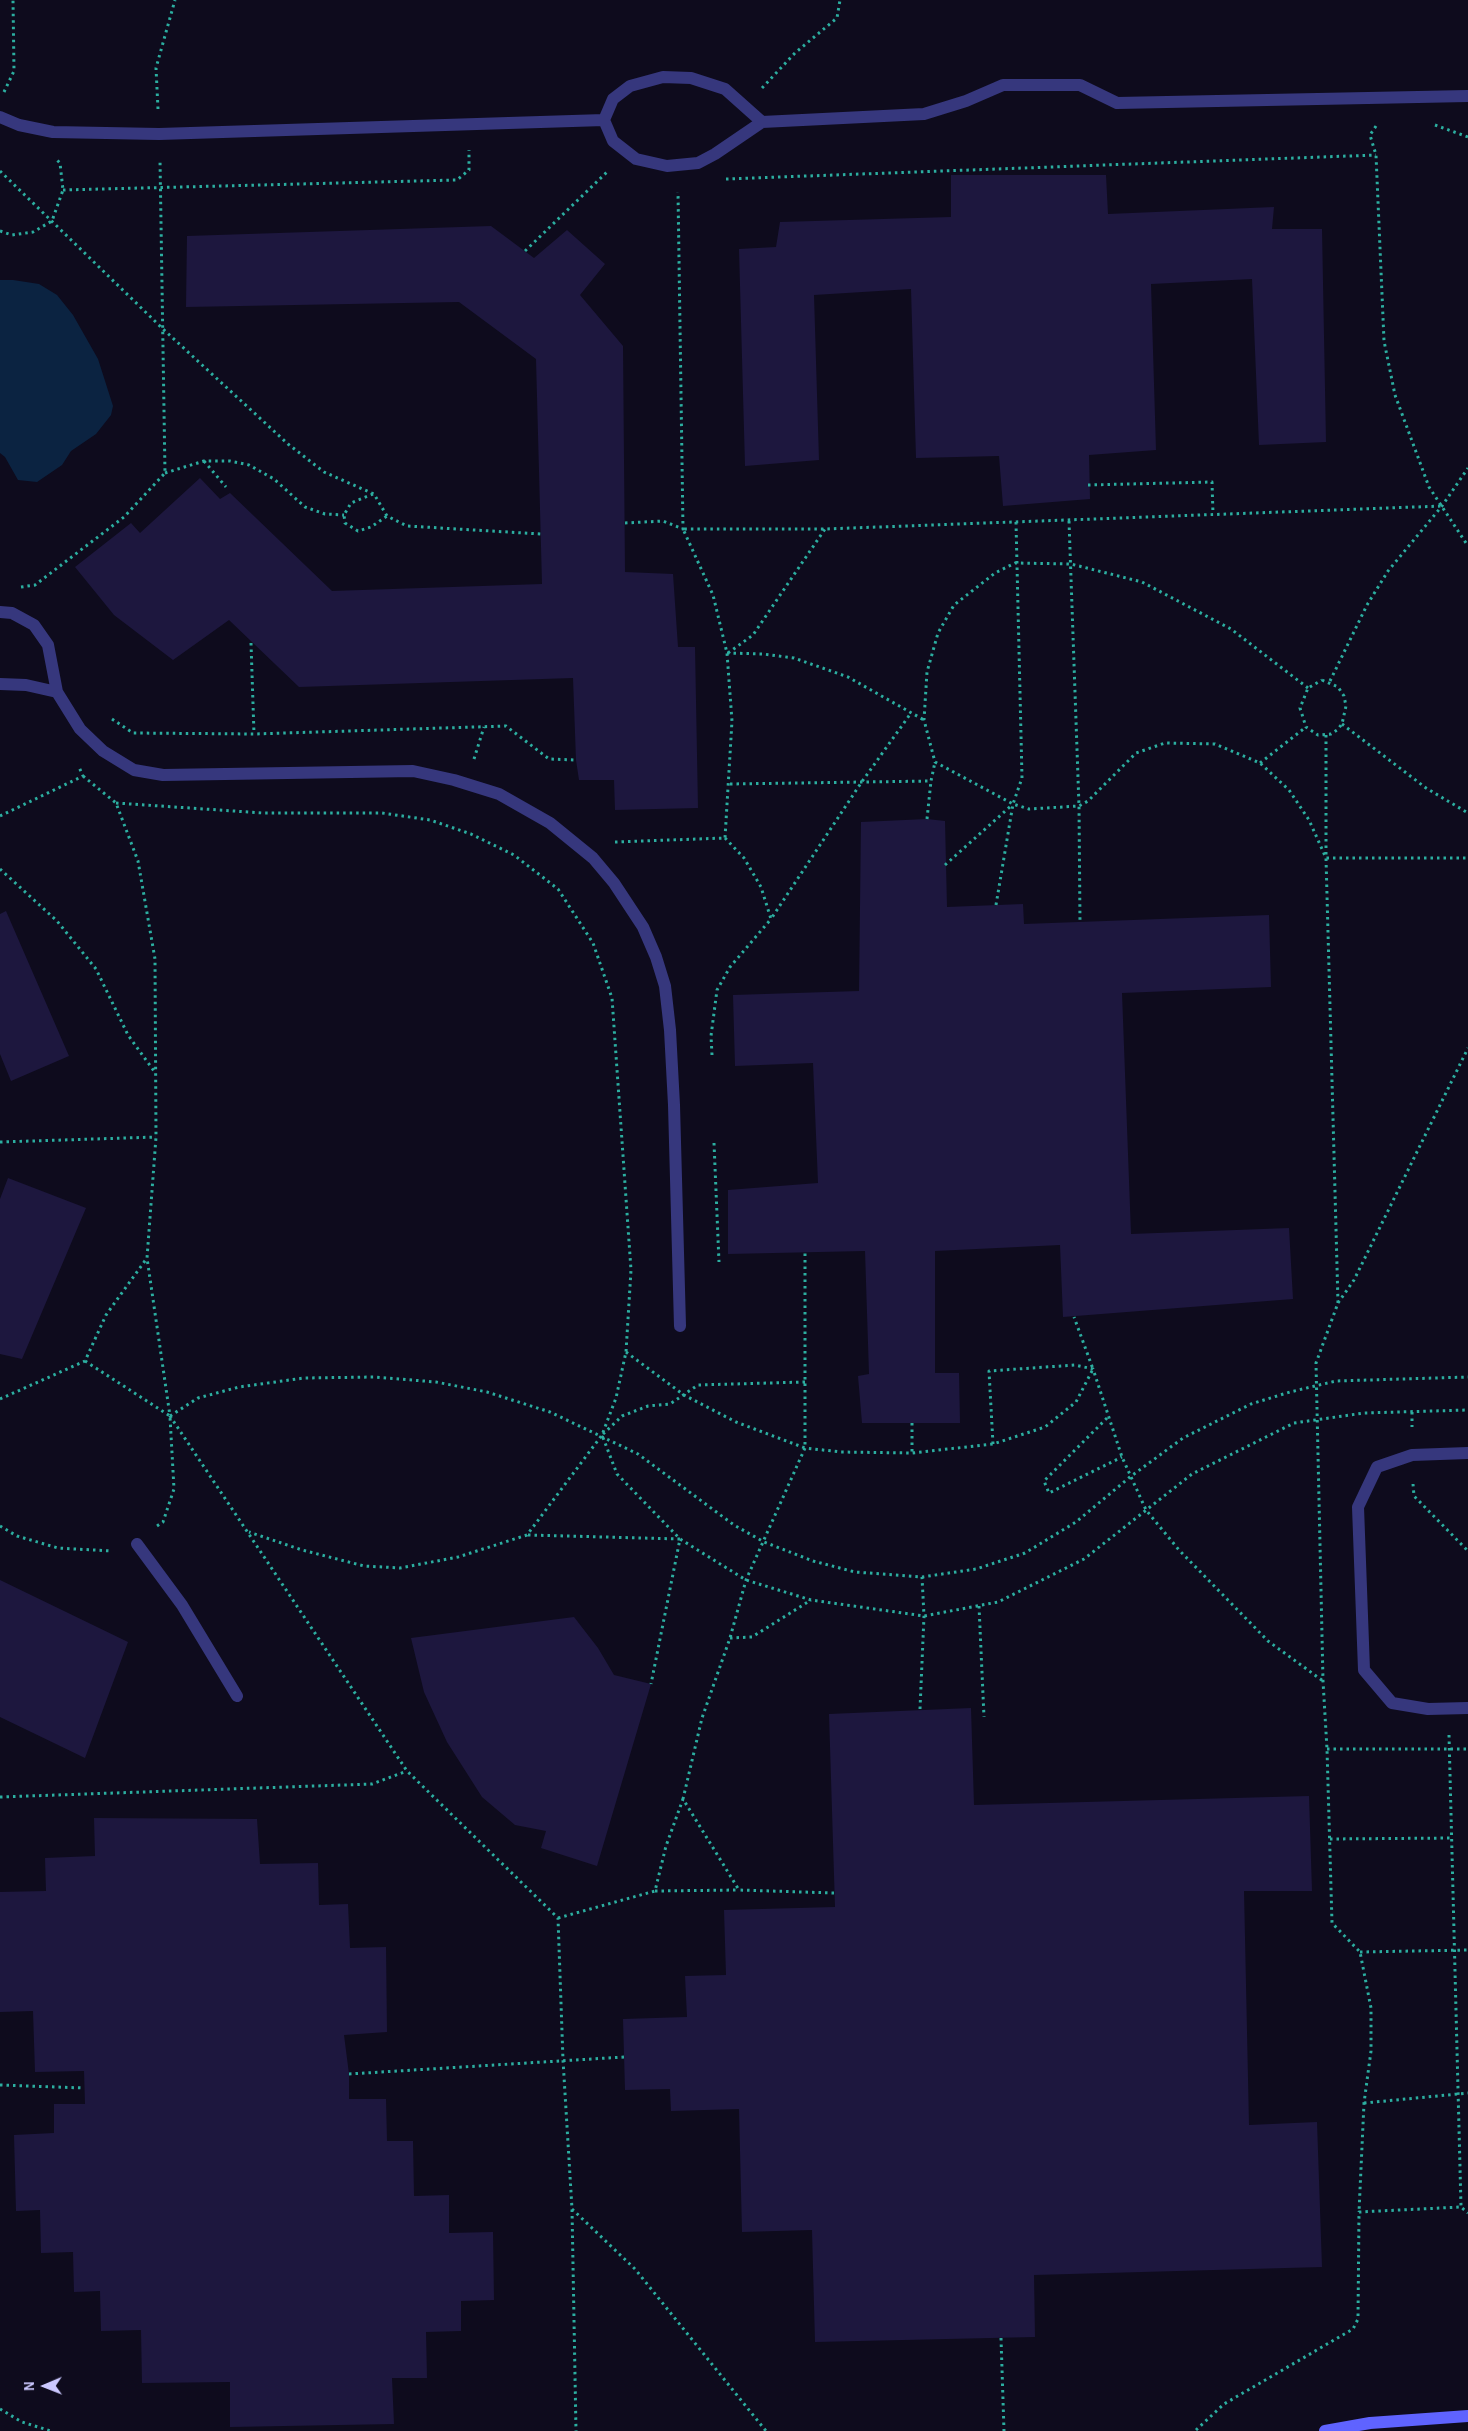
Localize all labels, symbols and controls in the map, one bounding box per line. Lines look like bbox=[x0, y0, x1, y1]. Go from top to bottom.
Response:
north arrow bbox=[20, 2361, 70, 2411]
text: N bbox=[23, 2381, 37, 2391]

